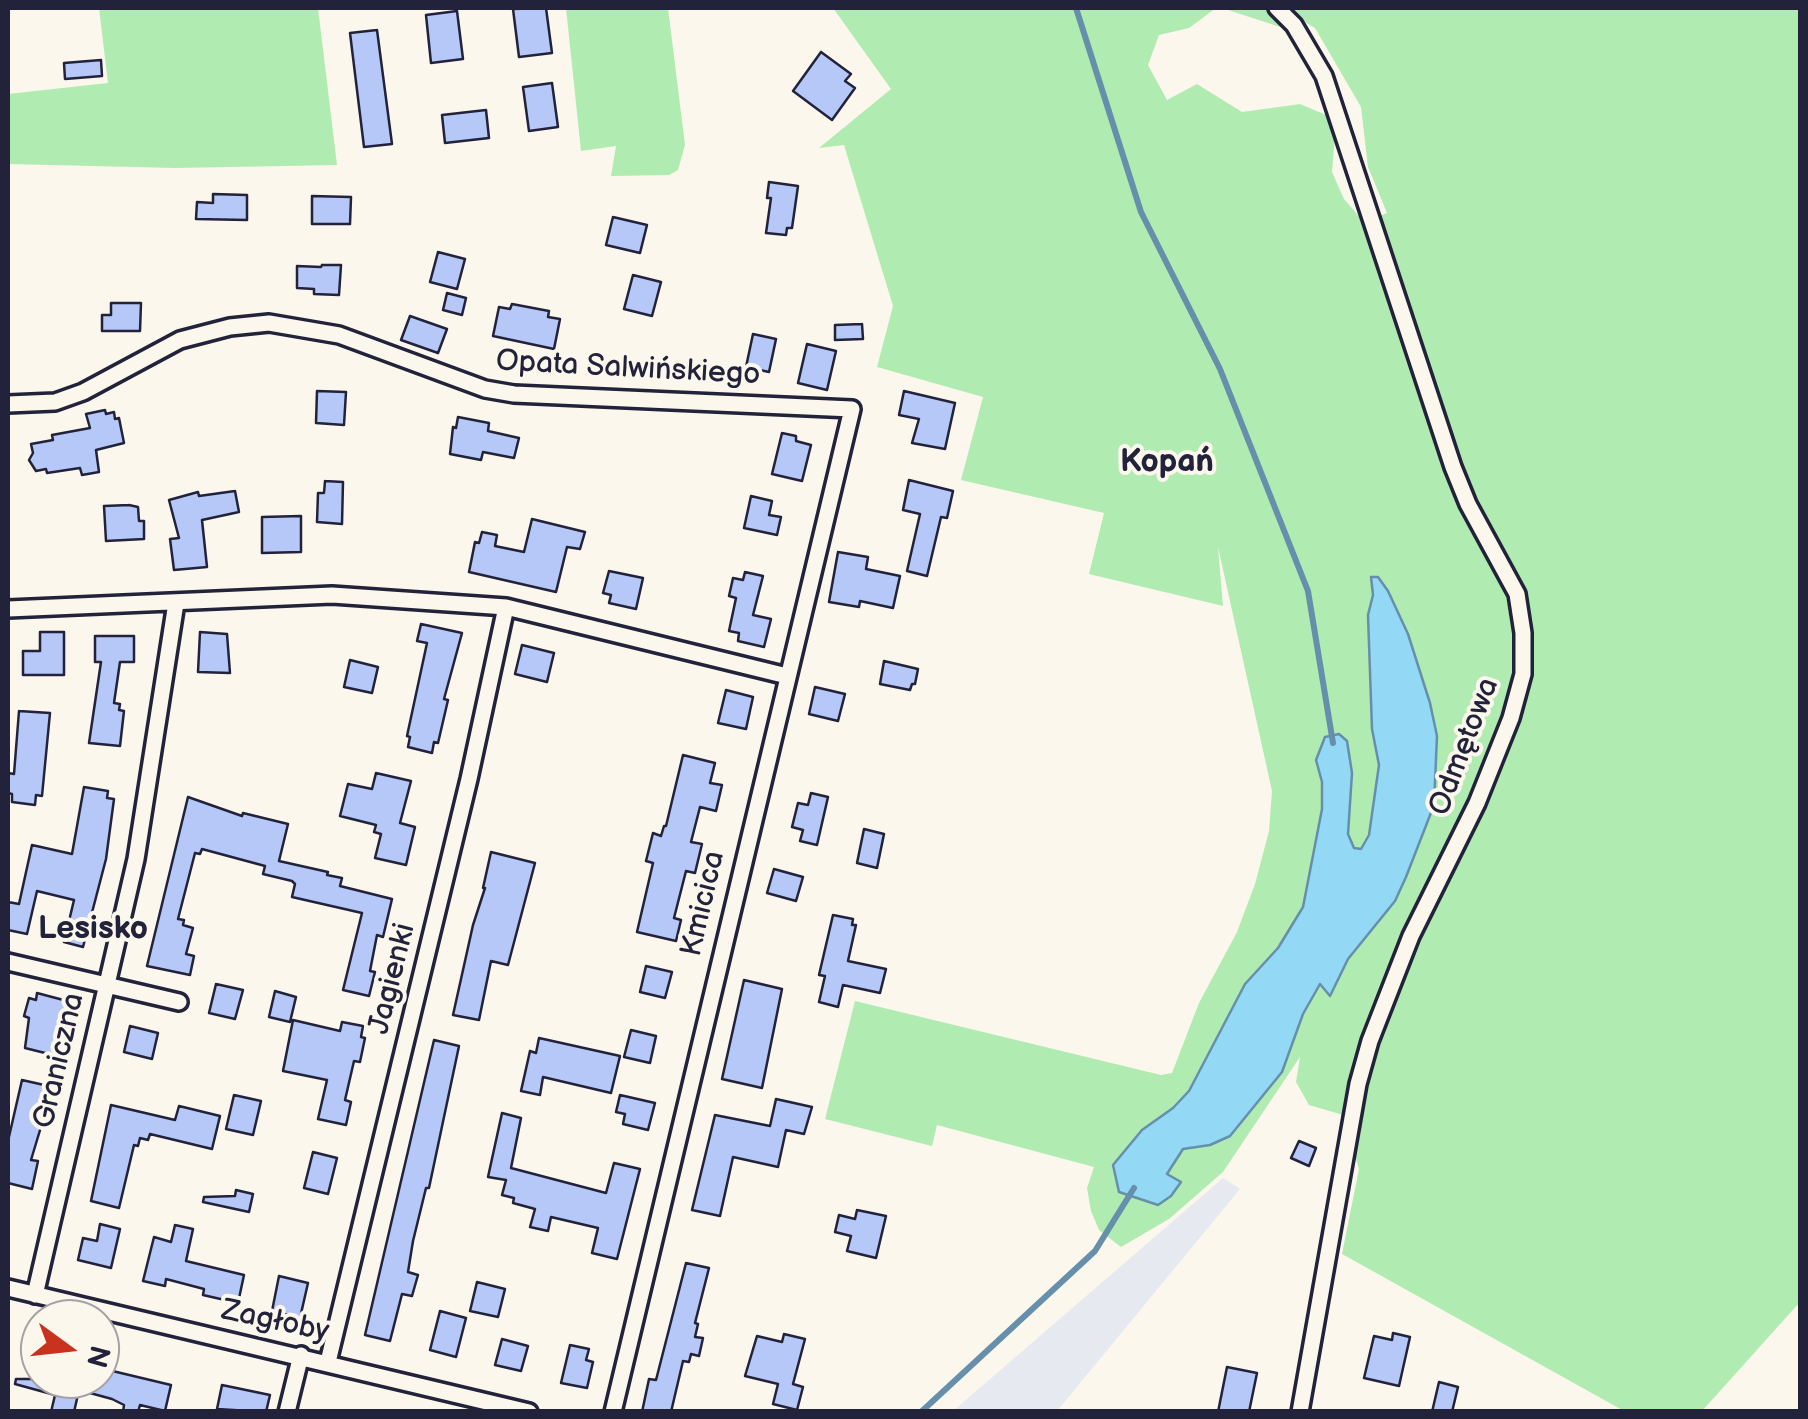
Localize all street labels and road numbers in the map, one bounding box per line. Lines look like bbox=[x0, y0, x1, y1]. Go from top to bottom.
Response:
street label: Opata Salwińskiego bbox=[495, 344, 761, 394]
street label: Odmętowa bbox=[1422, 673, 1508, 821]
street label: Kmicica bbox=[674, 848, 734, 960]
street label: Jagienki bbox=[362, 920, 424, 1038]
street label: Graniczna bbox=[27, 990, 93, 1132]
street label: Zagłoby bbox=[218, 1293, 332, 1351]

